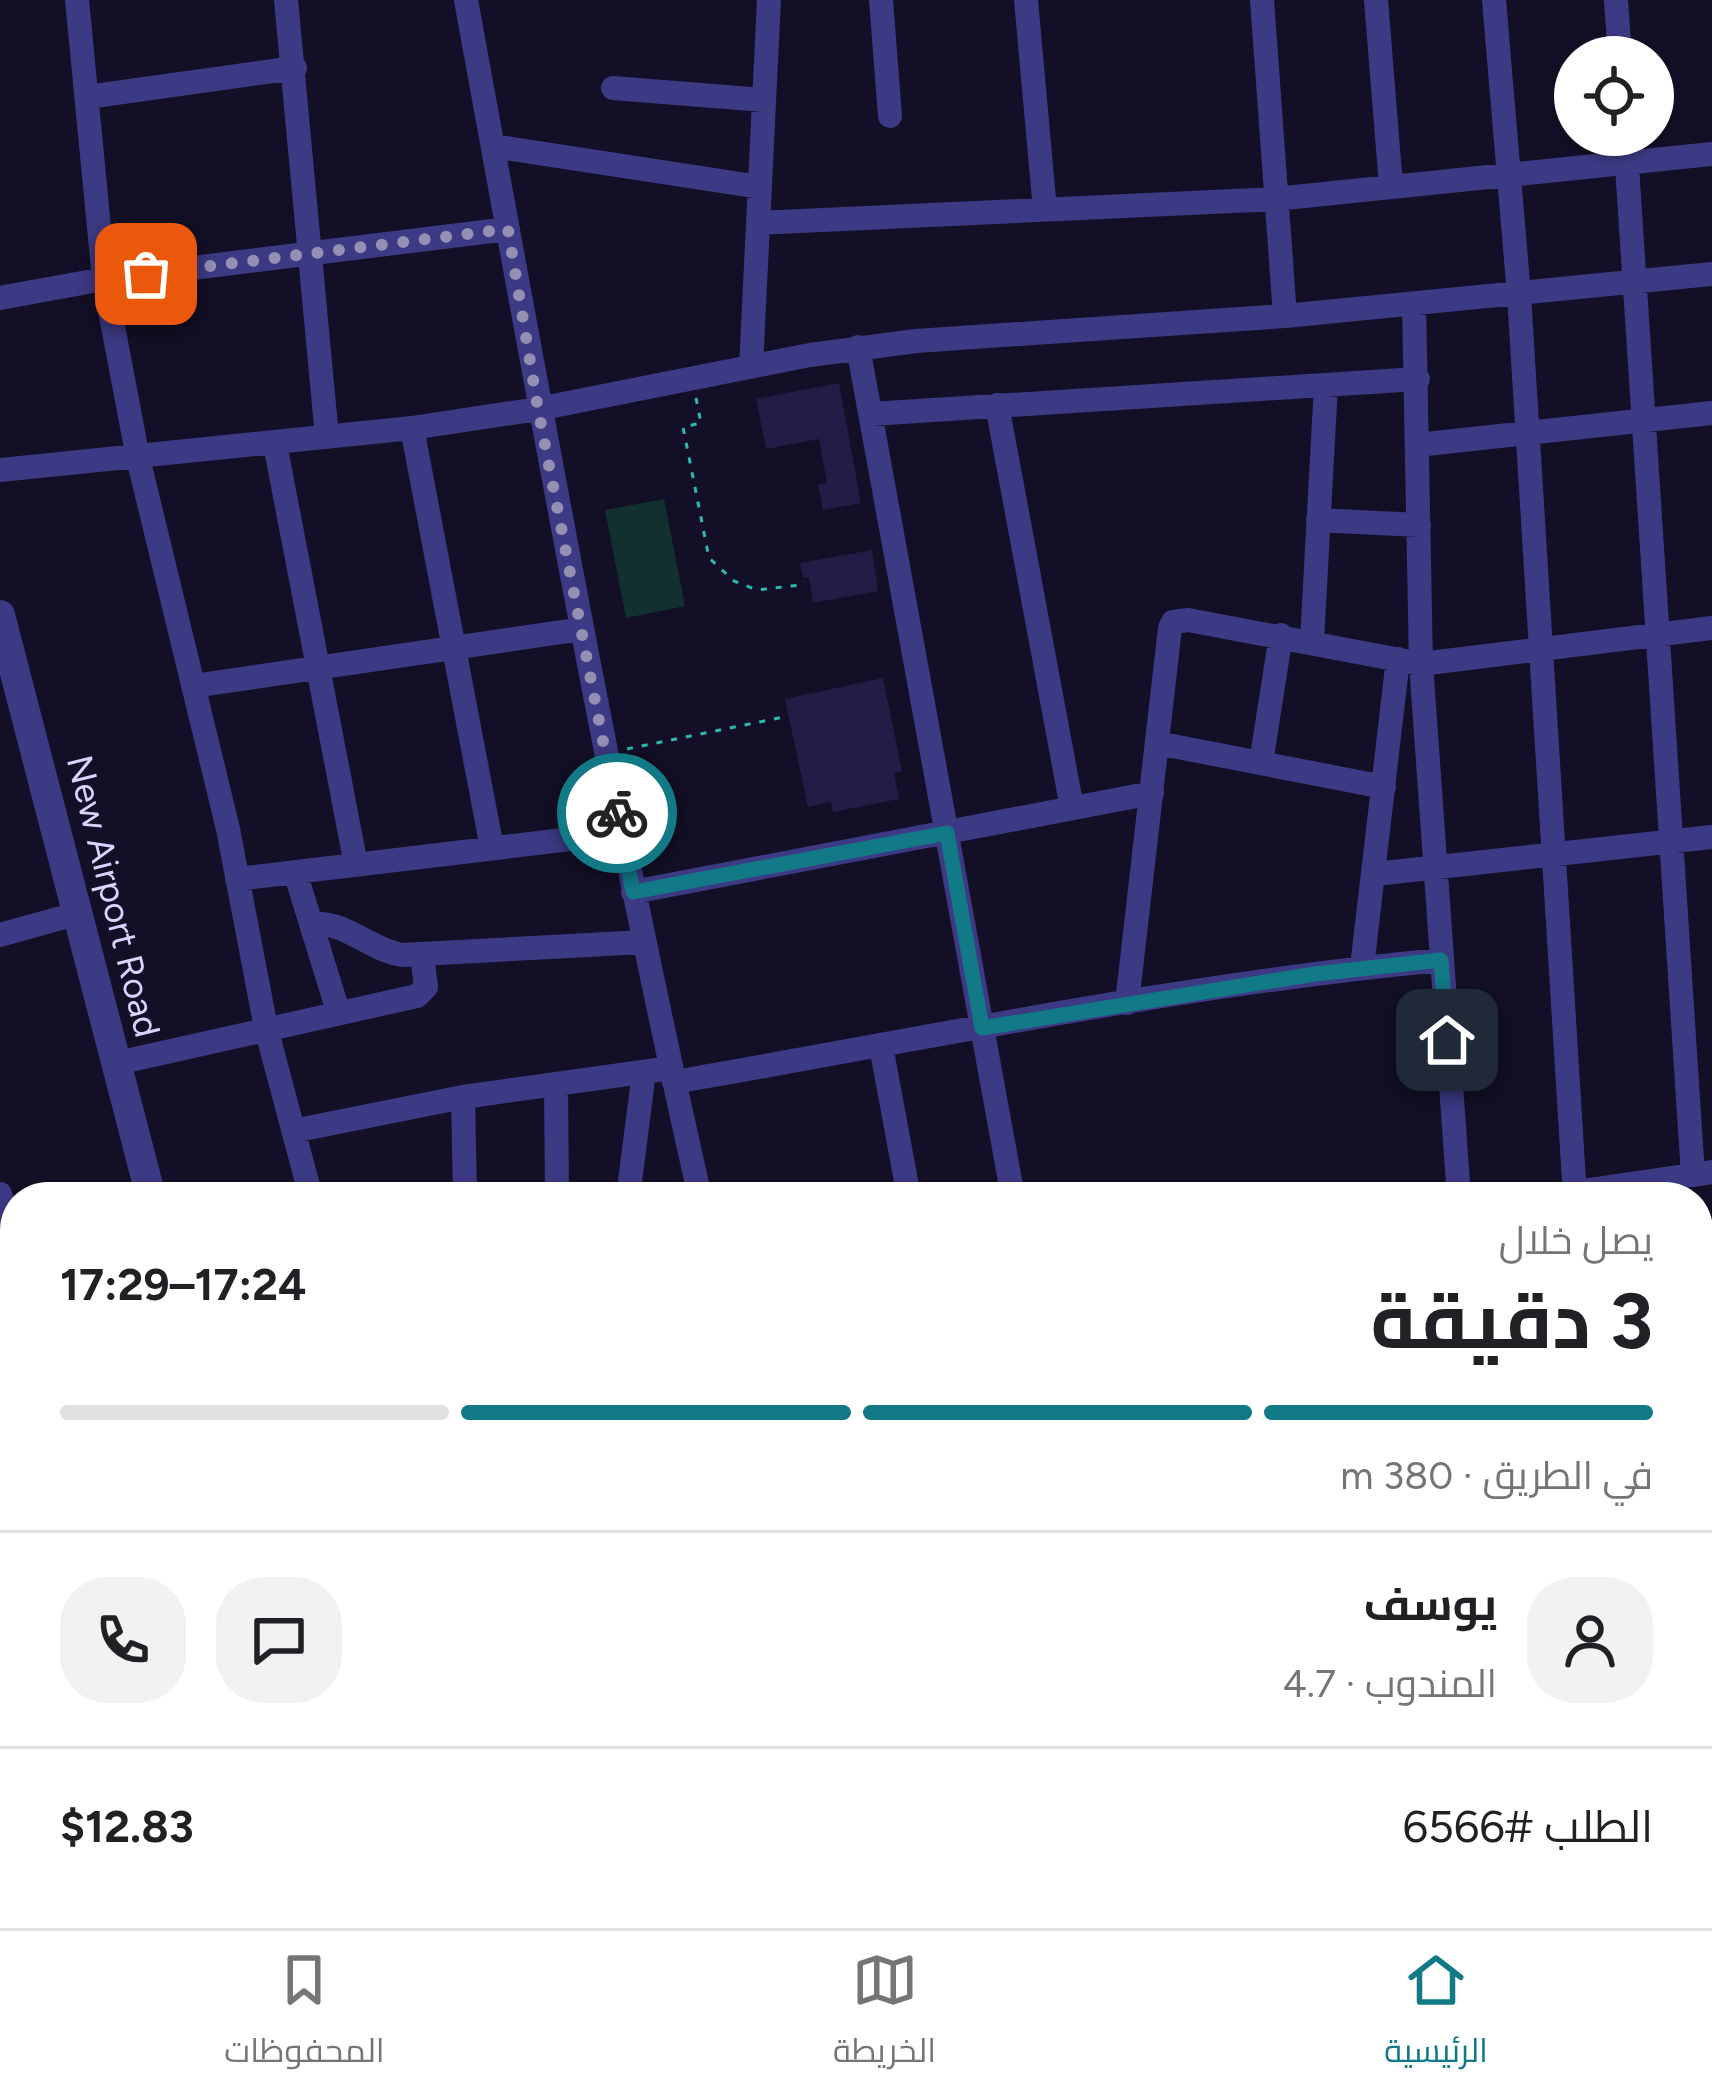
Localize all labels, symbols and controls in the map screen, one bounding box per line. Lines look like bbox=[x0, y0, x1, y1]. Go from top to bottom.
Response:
map controls bbox=[1554, 36, 1674, 156]
button: locate bbox=[1554, 36, 1674, 156]
pin bbox=[95, 223, 197, 325]
icon: bag bbox=[113, 241, 179, 307]
street label: New Airport Road bbox=[58, 751, 169, 1041]
courier bbox=[557, 753, 677, 873]
icon: bike bbox=[584, 780, 650, 846]
pin bbox=[1396, 989, 1498, 1091]
icon: home bbox=[1414, 1007, 1480, 1073]
text: يصل خلال bbox=[1499, 1217, 1653, 1264]
text: 17:24–17:29 bbox=[60, 1257, 307, 1311]
text: 3 دقيقة bbox=[1371, 1274, 1653, 1368]
text: في الطريق · 380 m bbox=[1340, 1452, 1653, 1499]
button: phone bbox=[60, 1577, 186, 1703]
button: chat bbox=[216, 1577, 342, 1703]
text: يوسف bbox=[1363, 1577, 1497, 1631]
button: person bbox=[1527, 1577, 1653, 1703]
text: المندوب · 4.7 bbox=[1283, 1660, 1497, 1707]
text: $12.83 bbox=[60, 1799, 194, 1853]
text: الطلب #6566 bbox=[1403, 1799, 1653, 1853]
tab: المحفوظات bbox=[224, 1947, 385, 2081]
tab: الخريطة bbox=[833, 1947, 936, 2081]
tab: الرئيسية bbox=[1384, 1947, 1488, 2081]

